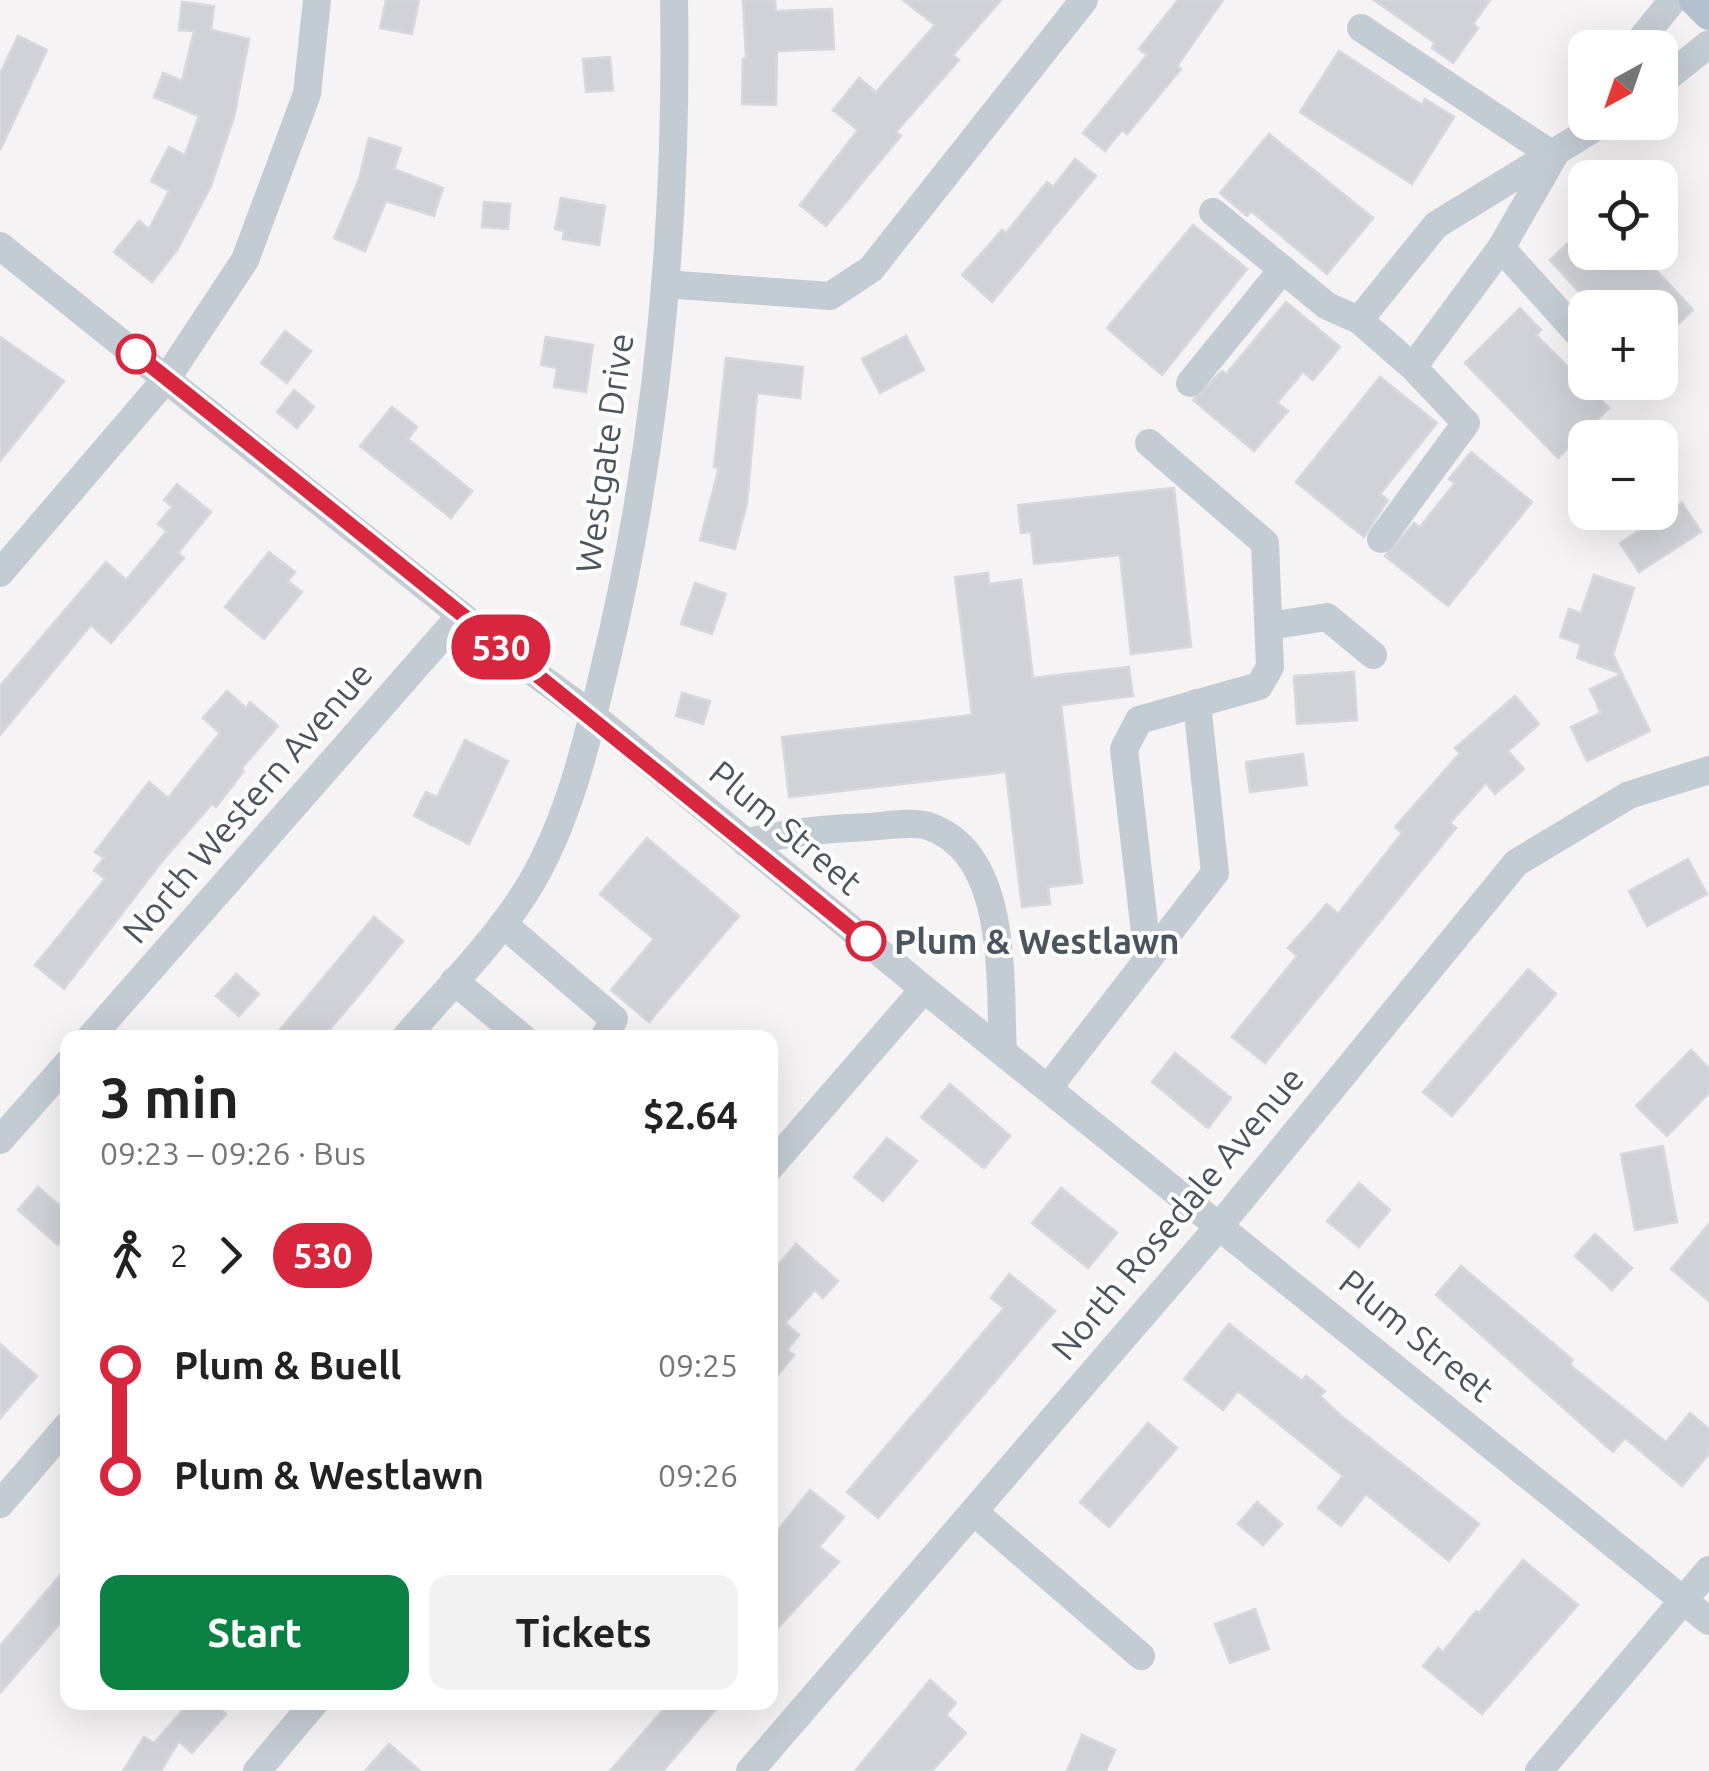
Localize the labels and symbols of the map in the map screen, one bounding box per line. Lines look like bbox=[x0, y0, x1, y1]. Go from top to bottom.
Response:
north arrow bbox=[1568, 30, 1678, 140]
street label: Westgate Drive bbox=[567, 330, 641, 576]
unlabelled marker bbox=[117, 335, 155, 373]
line badge: 530 bbox=[444, 614, 558, 680]
street label: North Western Avenue bbox=[114, 653, 380, 951]
street label: Plum Street bbox=[702, 752, 870, 902]
place label: Plum & Westlawn bbox=[894, 921, 1180, 961]
marker: Plum & Westlawn bbox=[847, 922, 885, 960]
street label: North Rosedale Avenue bbox=[1043, 1058, 1311, 1368]
street label: Plum Street bbox=[1332, 1261, 1502, 1409]

